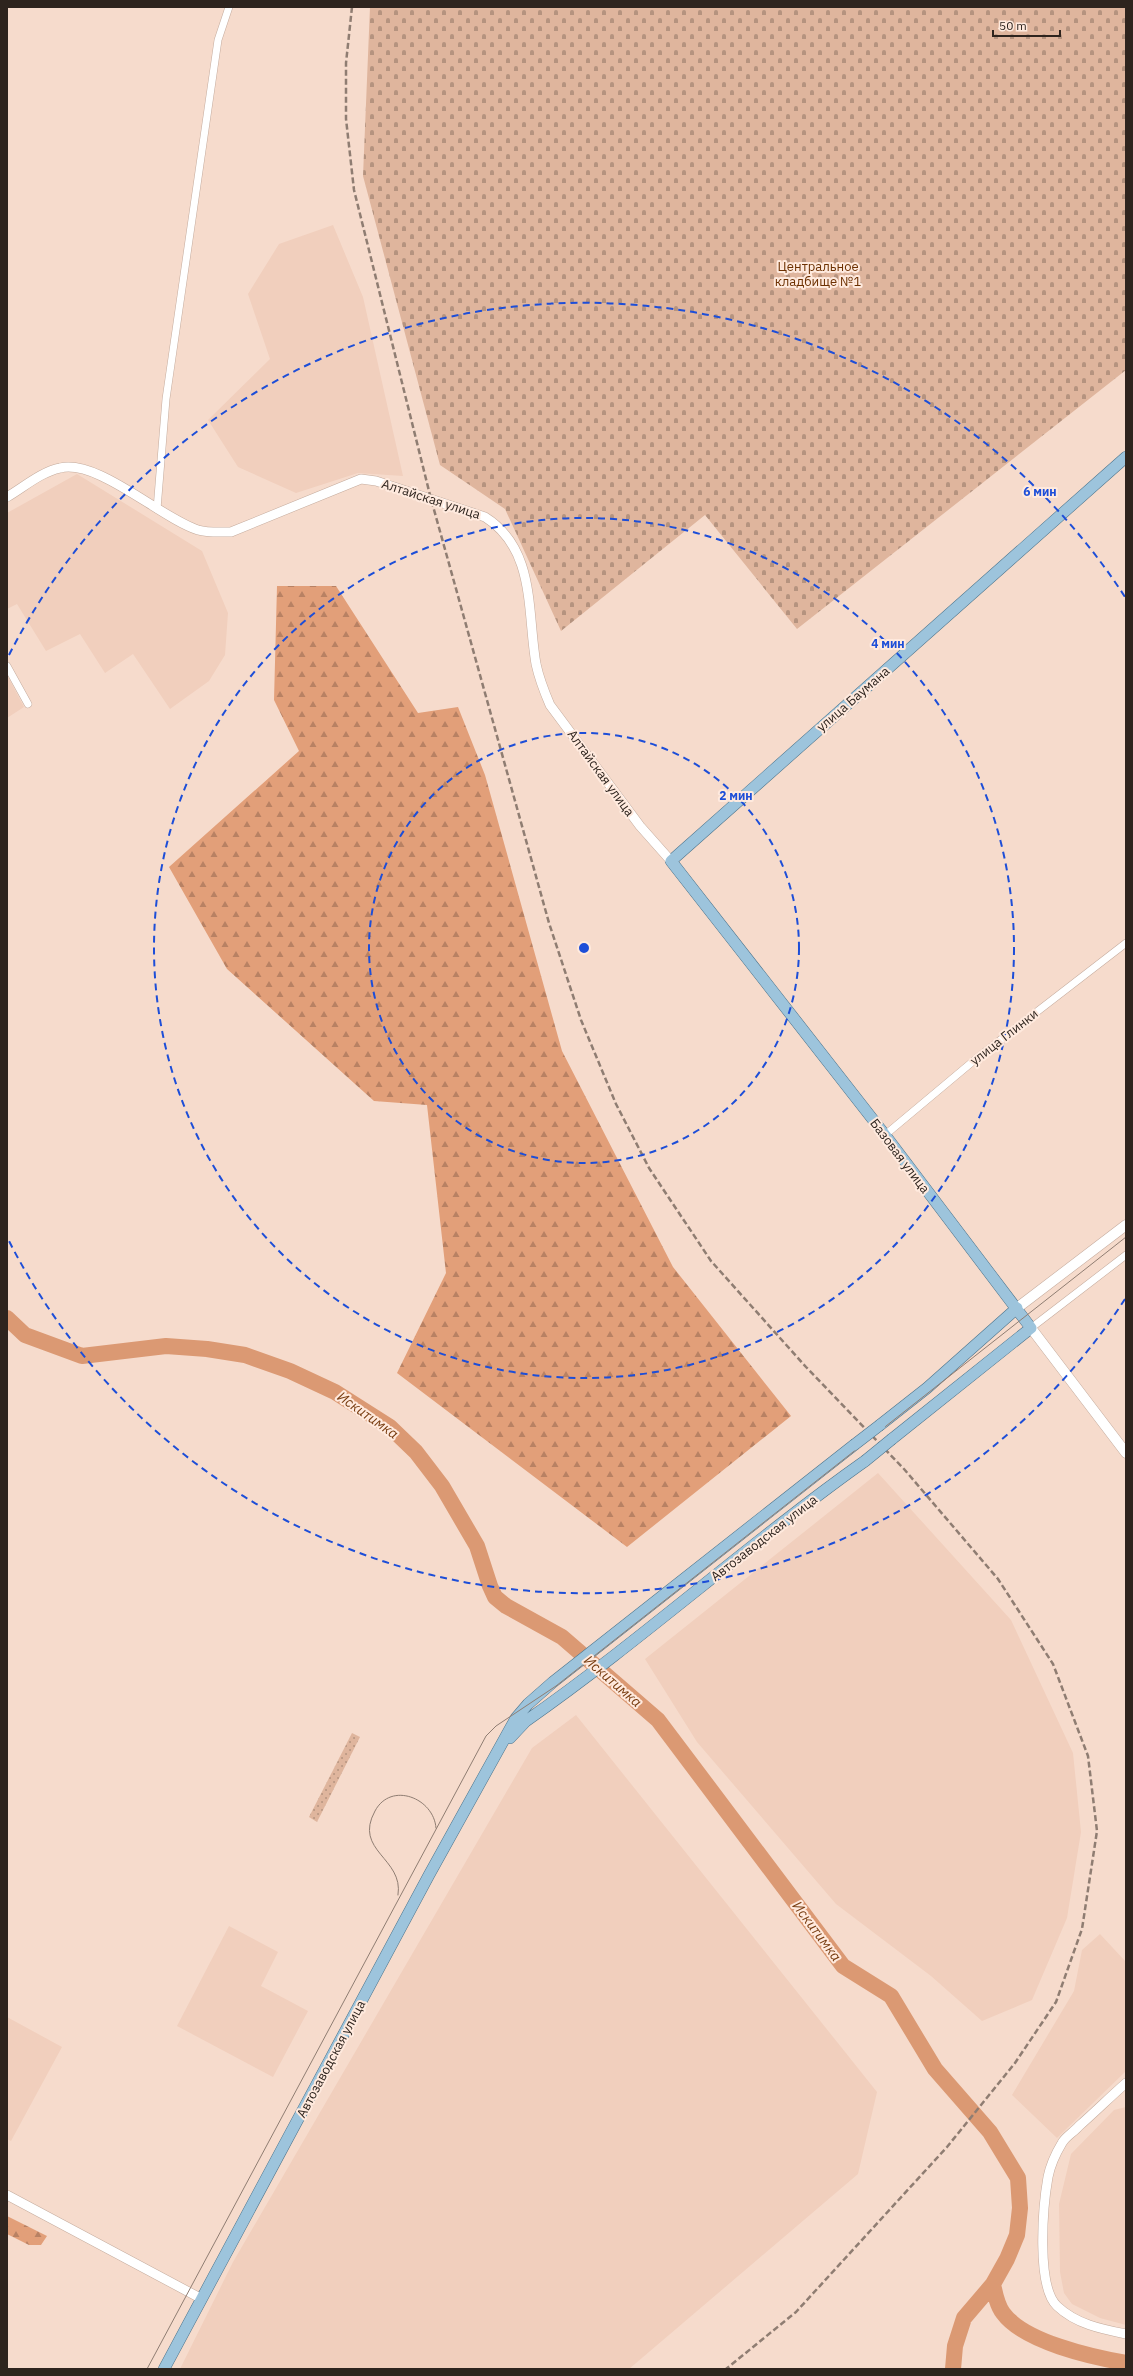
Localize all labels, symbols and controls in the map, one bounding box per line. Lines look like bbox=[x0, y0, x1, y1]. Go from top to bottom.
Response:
scale bar bbox=[993, 12, 1060, 38]
text: 50 m bbox=[999, 18, 1027, 33]
park label: Центральное кладбище №1 bbox=[775, 258, 861, 290]
street label: Алтайская улица bbox=[379, 475, 483, 523]
text: 6 мин bbox=[1023, 484, 1057, 499]
text: 4 мин bbox=[871, 636, 905, 651]
street label: улица Баумана bbox=[813, 663, 893, 735]
street label: Алтайская улица bbox=[564, 726, 638, 820]
text: 2 мин bbox=[719, 788, 753, 803]
centre of rings bbox=[577, 941, 591, 955]
street label: улица Глинки bbox=[966, 1005, 1042, 1069]
street label: Базовая улица bbox=[866, 1115, 934, 1197]
water label: Искитимка bbox=[334, 1387, 402, 1443]
street label: Автозаводская улица bbox=[707, 1491, 821, 1585]
water label: Искитимка bbox=[580, 1651, 646, 1711]
water label: Искитимка bbox=[789, 1897, 845, 1965]
street label: Автозаводская улица bbox=[293, 1997, 369, 2121]

